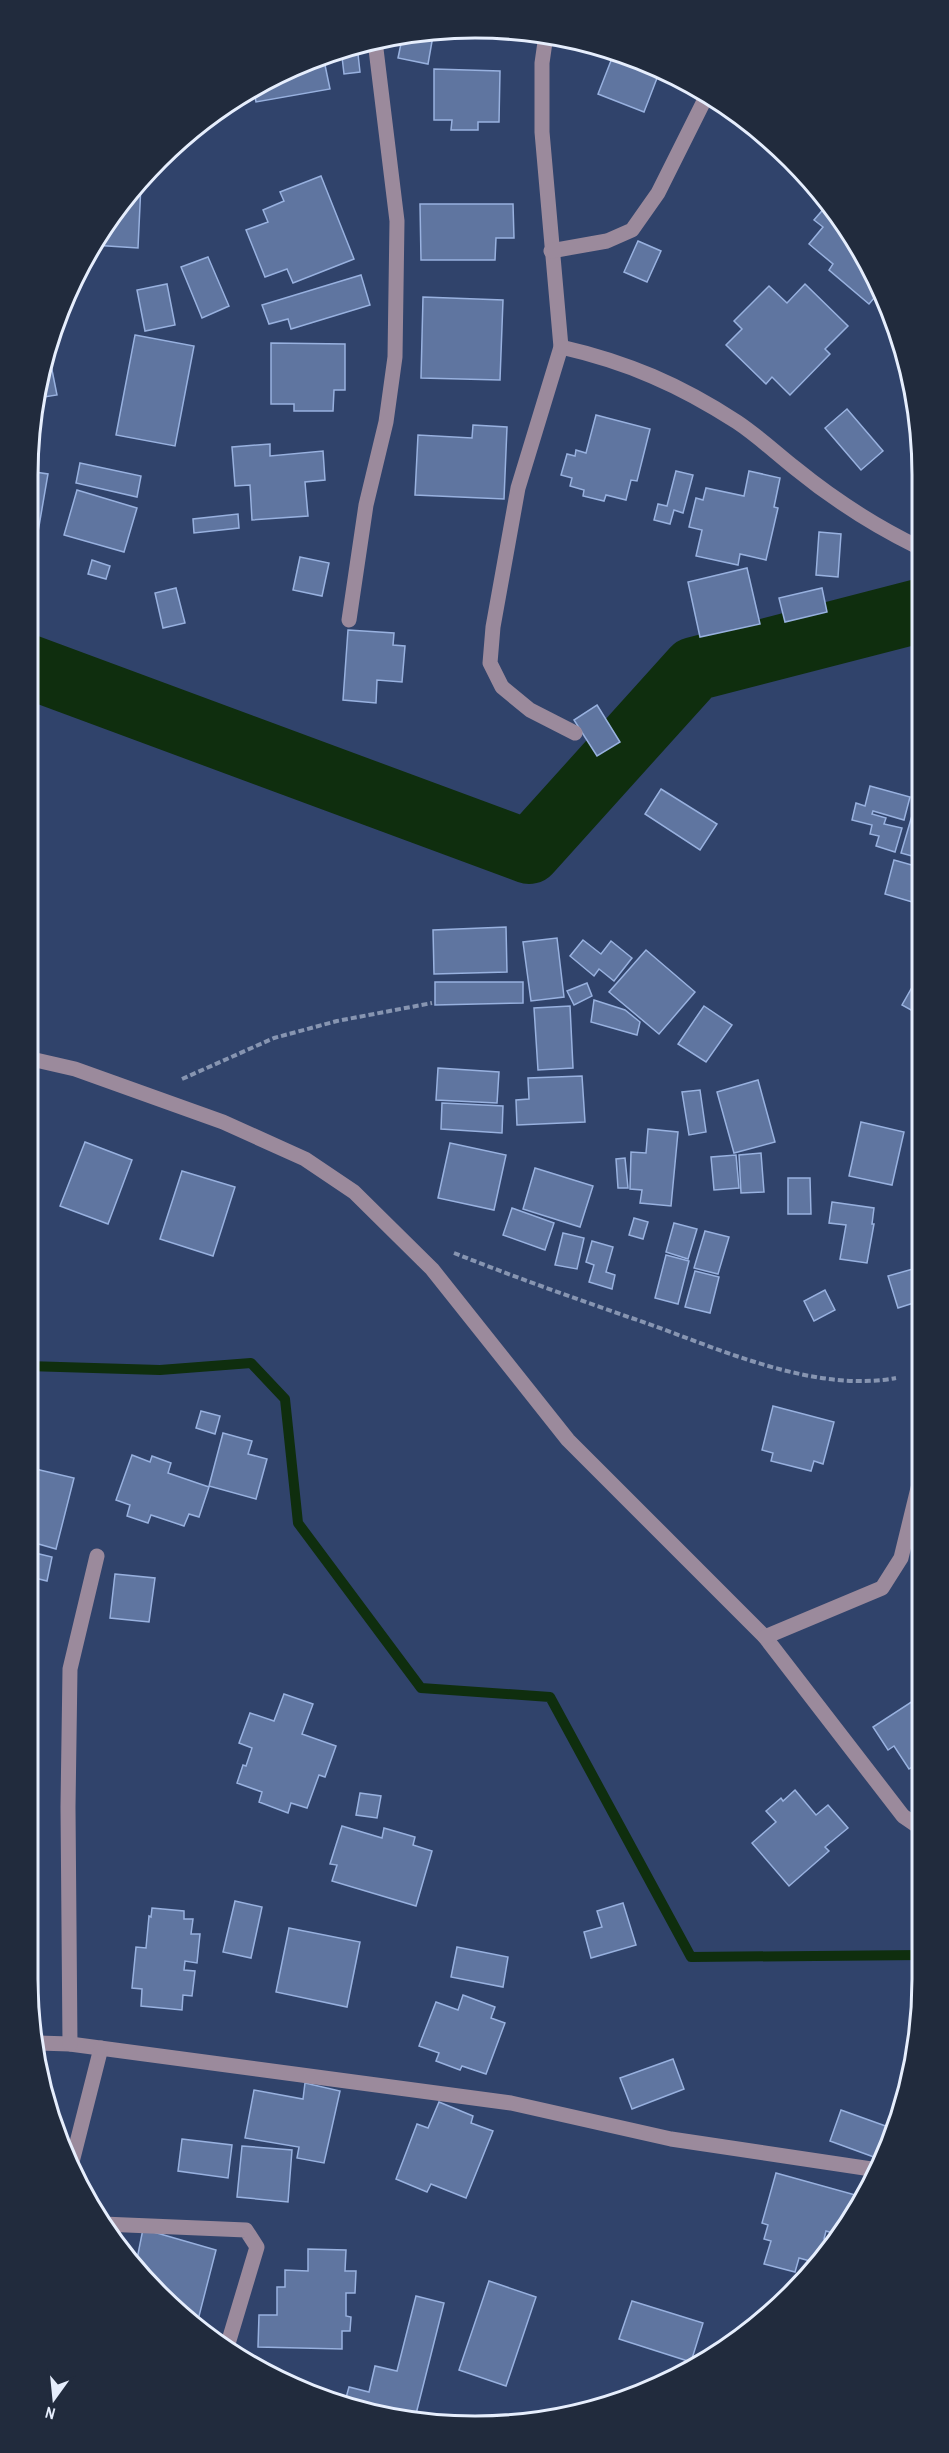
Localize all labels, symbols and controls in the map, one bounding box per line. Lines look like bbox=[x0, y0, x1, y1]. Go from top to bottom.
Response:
north arrow bbox=[24, 2369, 84, 2429]
text: N bbox=[43, 2402, 58, 2425]

